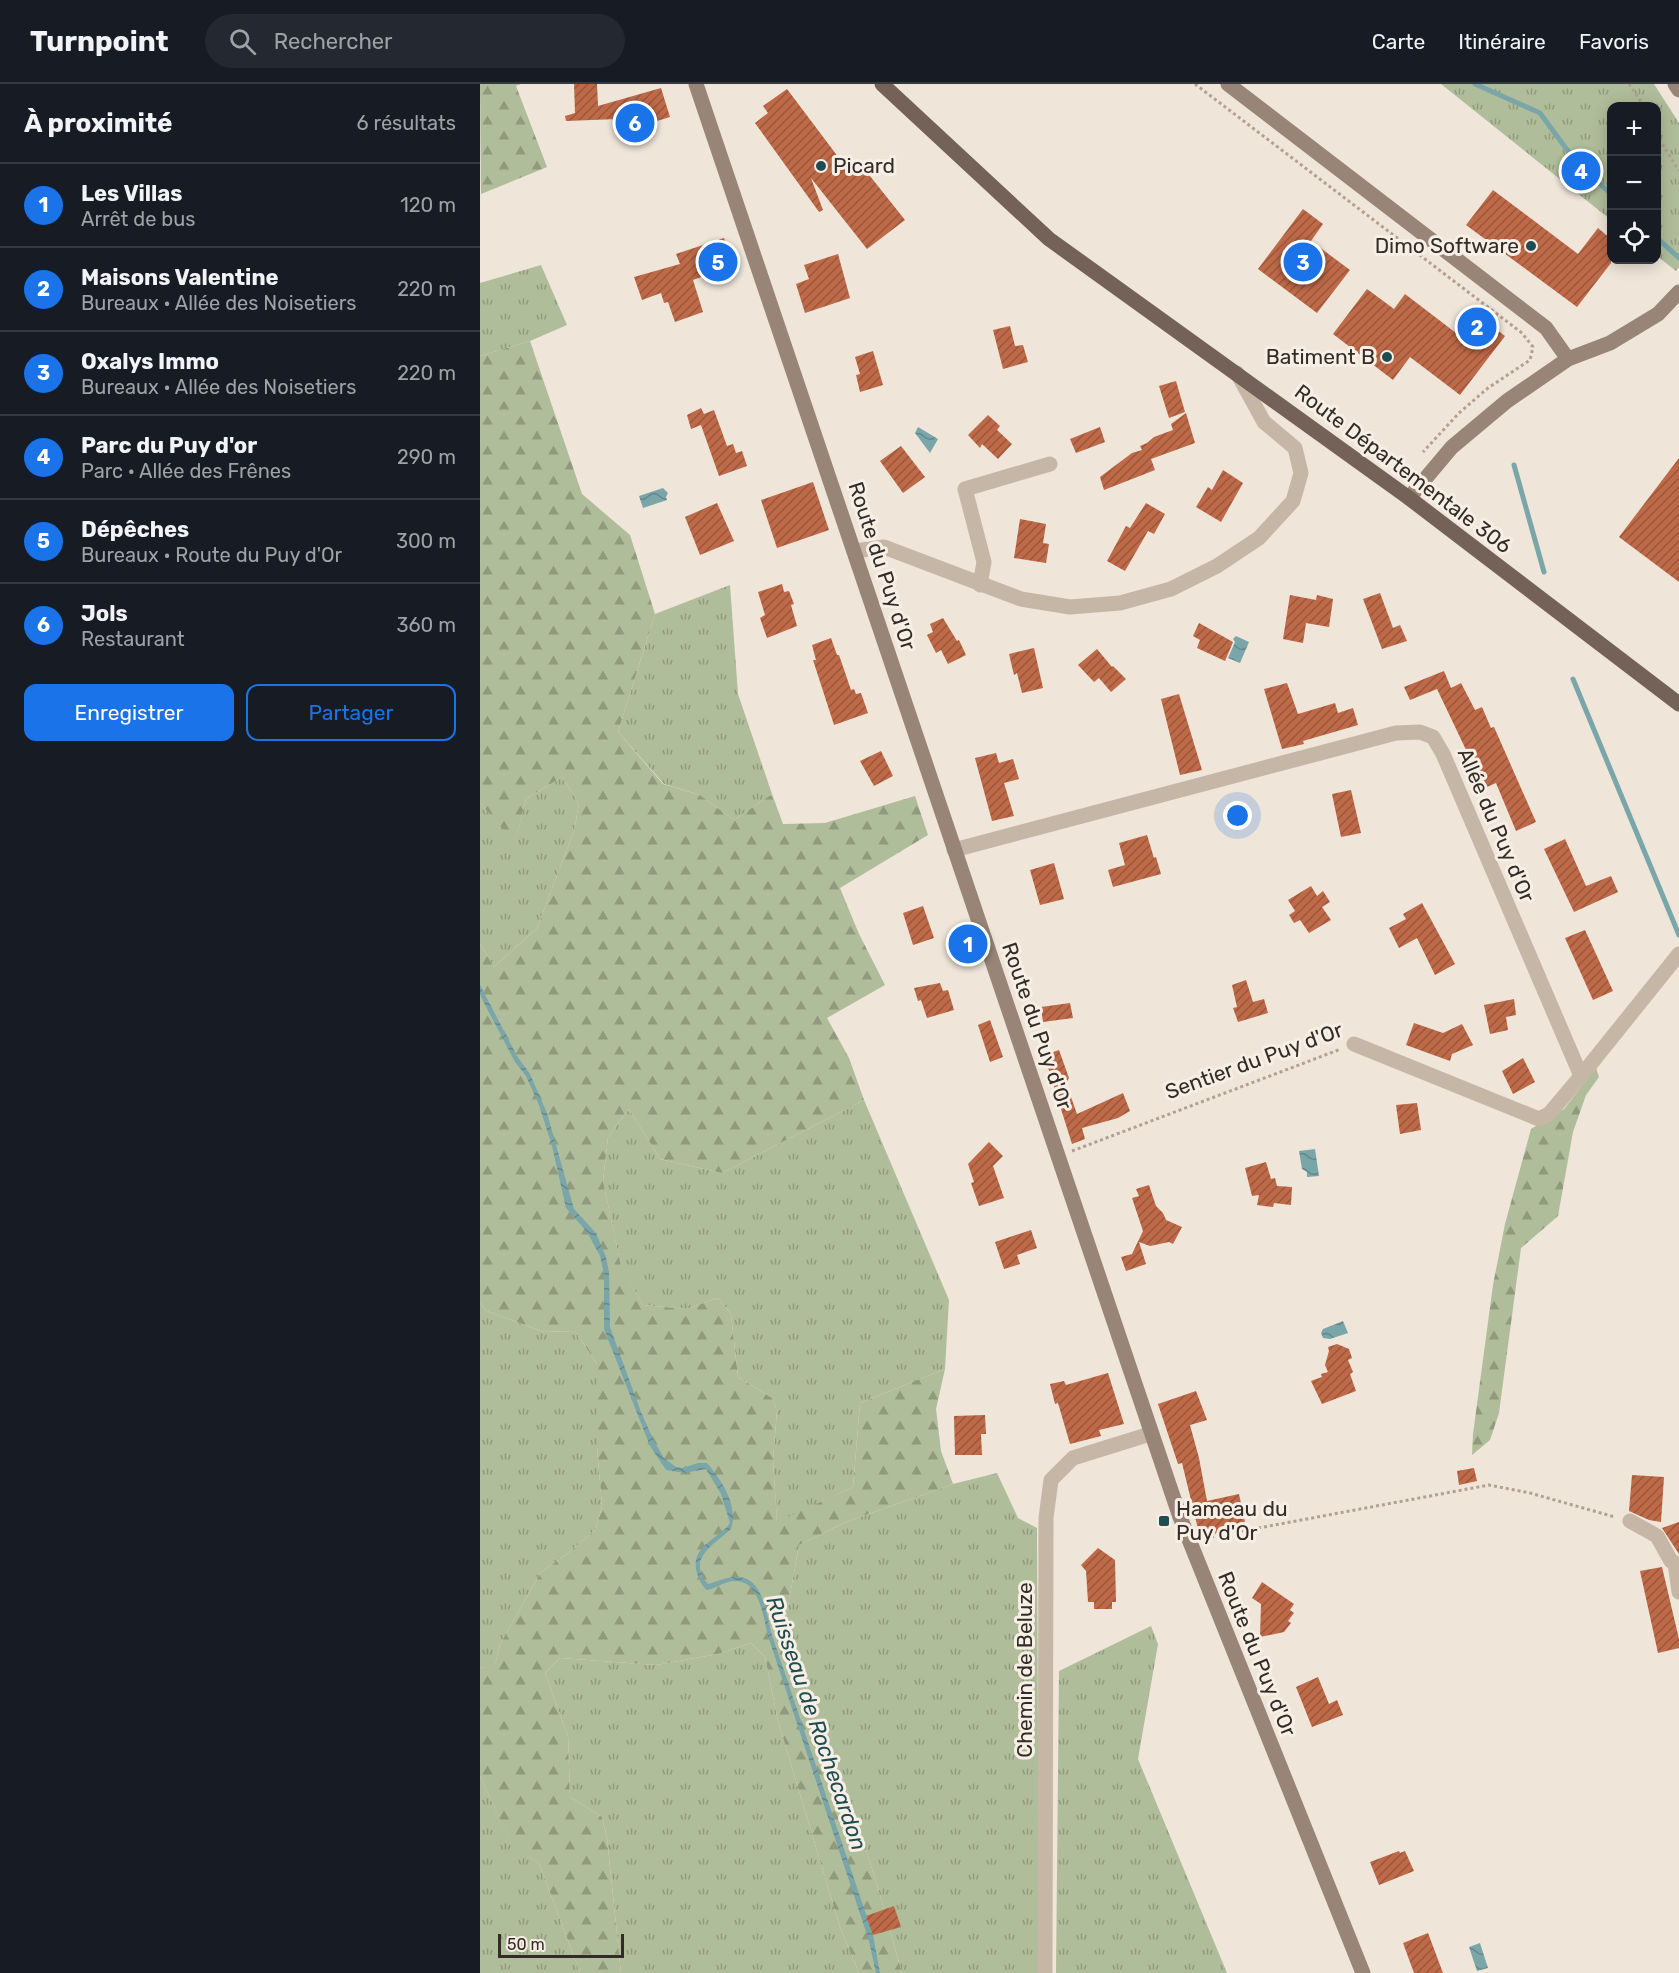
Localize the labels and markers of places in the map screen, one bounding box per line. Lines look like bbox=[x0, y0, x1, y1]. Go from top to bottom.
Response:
pin: 6 bbox=[616, 100, 654, 146]
pin: 4 bbox=[1562, 148, 1600, 194]
place label: Picard bbox=[833, 153, 895, 178]
marker: Picard bbox=[814, 159, 828, 173]
place label: Dimo Software bbox=[1375, 233, 1519, 258]
marker: Dimo Software bbox=[1524, 239, 1538, 253]
pin: 5 bbox=[698, 240, 738, 285]
pin: 3 bbox=[1284, 240, 1322, 285]
pin: 2 bbox=[1458, 304, 1496, 350]
place label: Batiment B bbox=[1266, 344, 1375, 369]
marker: Batiment B bbox=[1380, 350, 1394, 364]
pin: 1 bbox=[948, 922, 988, 966]
place label: Hameau du Puy d'Or bbox=[1176, 1496, 1288, 1545]
marker: Hameau du Puy d'Or bbox=[1157, 1514, 1171, 1528]

